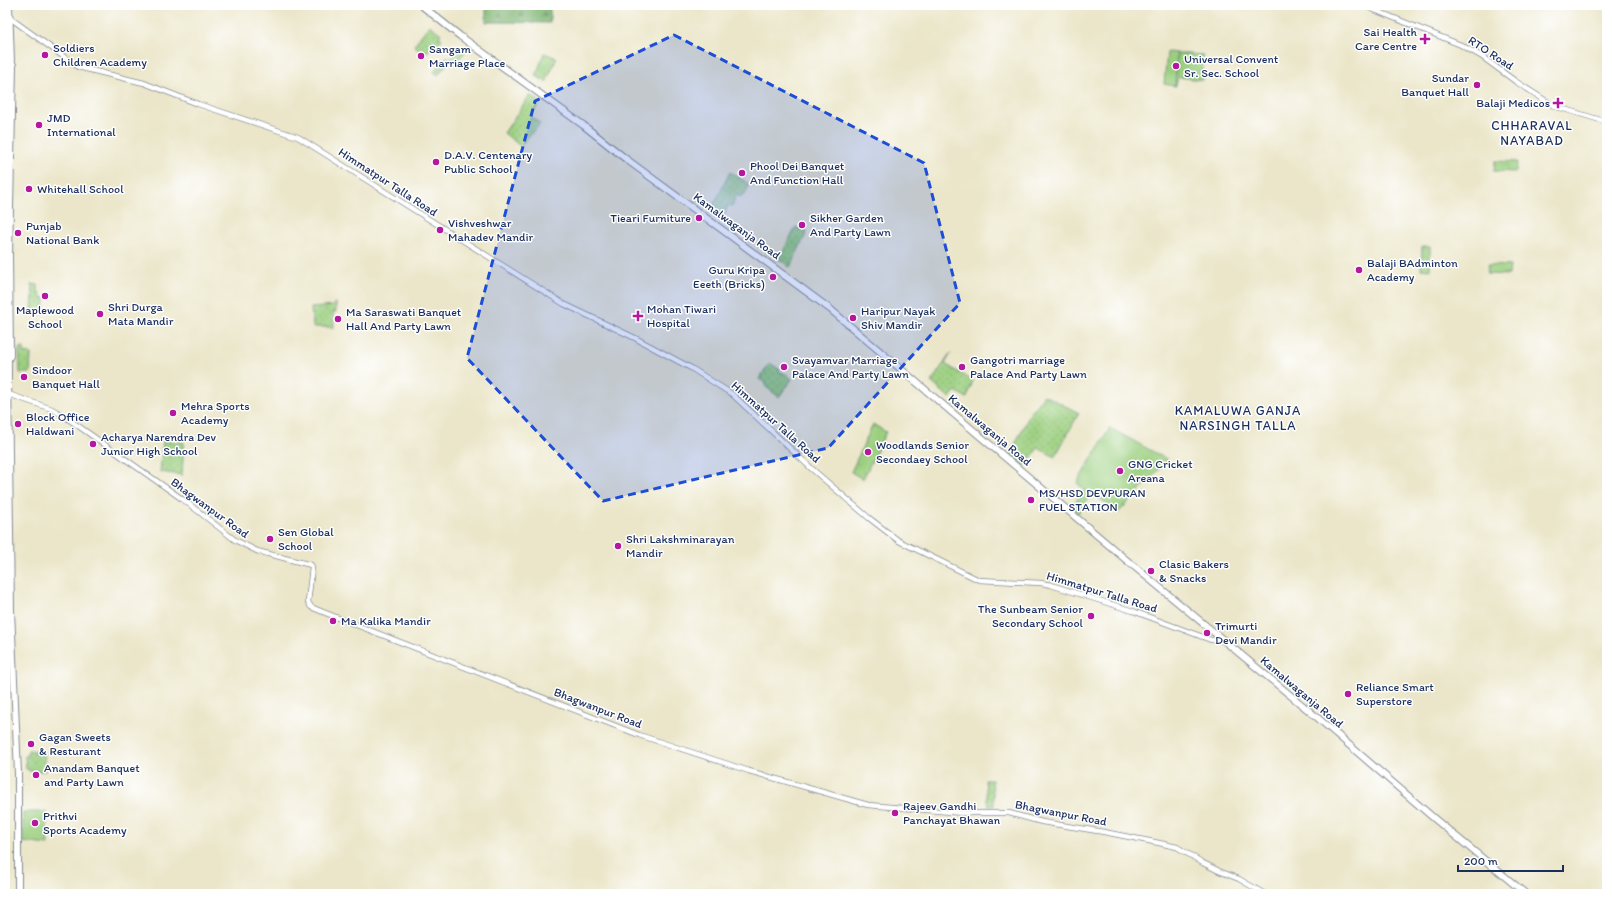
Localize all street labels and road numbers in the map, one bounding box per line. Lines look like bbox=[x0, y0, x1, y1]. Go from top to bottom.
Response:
street label: RTO Road bbox=[1466, 33, 1517, 73]
street label: Himmatpur Talla Road bbox=[336, 145, 441, 220]
street label: Kamalwaganja Road bbox=[691, 190, 784, 263]
street label: Himmatpur Talla Road bbox=[729, 378, 824, 466]
street label: Kamalwaganja Road bbox=[946, 391, 1035, 469]
street label: Bhagwanpur Road bbox=[168, 475, 252, 541]
street label: Himmatpur Talla Road bbox=[1045, 568, 1160, 616]
street label: Kamalwaganja Road bbox=[1258, 653, 1347, 731]
street label: Bhagwanpur Road bbox=[552, 685, 644, 731]
street label: Bhagwanpur Road bbox=[1014, 797, 1108, 829]

